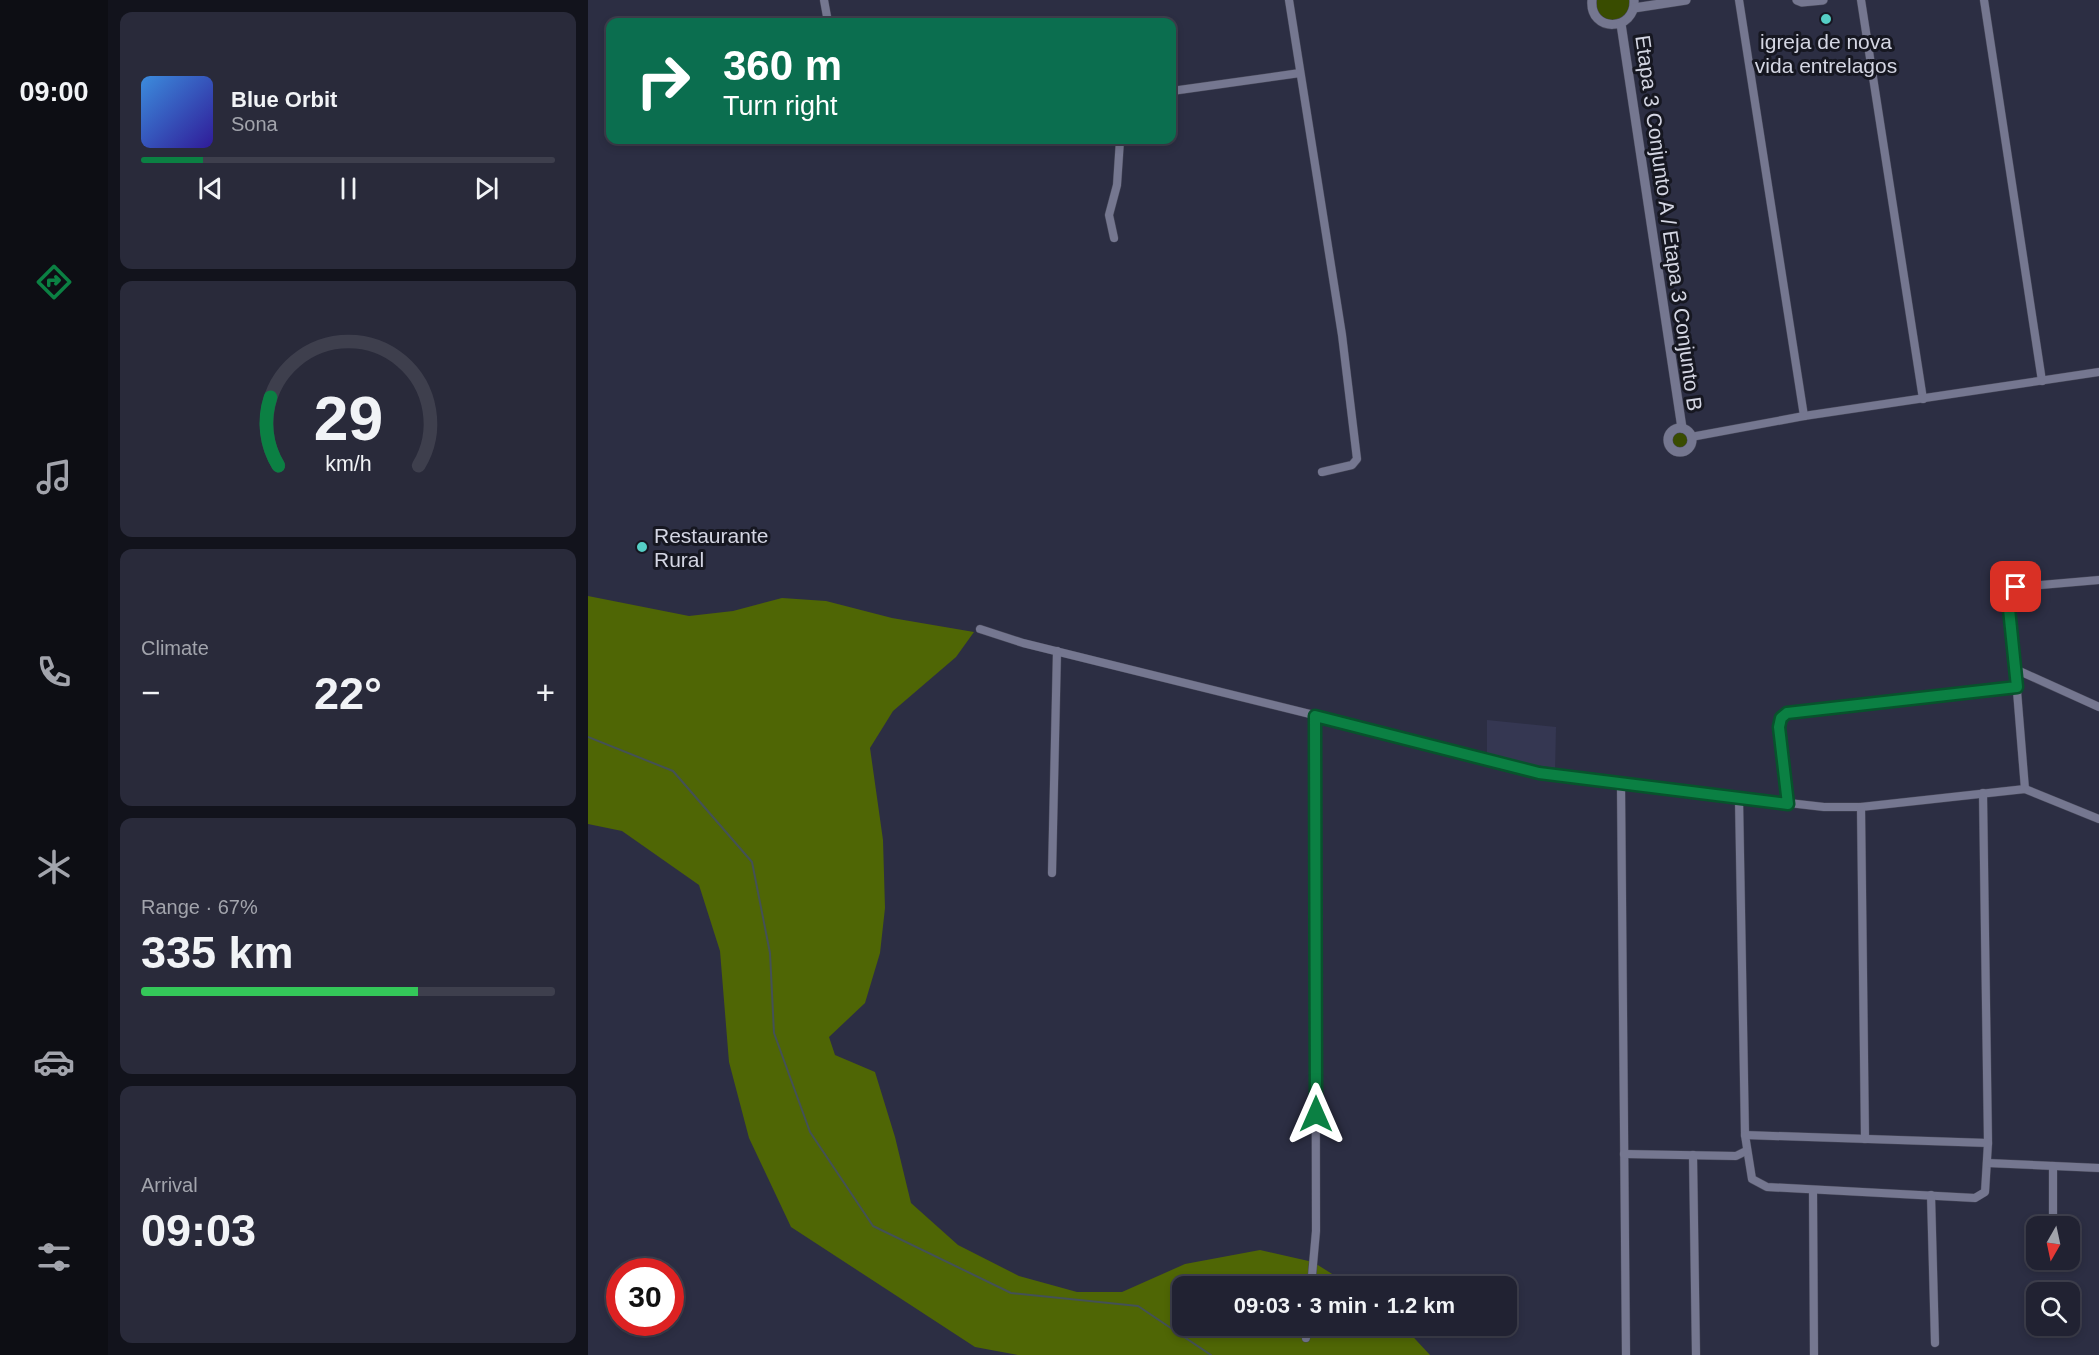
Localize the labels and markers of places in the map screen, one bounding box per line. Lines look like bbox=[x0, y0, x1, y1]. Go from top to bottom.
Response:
marker: igreja de nova vida entrelagos bbox=[1819, 12, 1833, 26]
place label: igreja de nova vida entrelagos bbox=[1755, 30, 1897, 77]
place label: Restaurante Rural bbox=[654, 524, 768, 571]
marker: Restaurante Rural bbox=[635, 540, 649, 554]
pin bbox=[1990, 561, 2041, 612]

